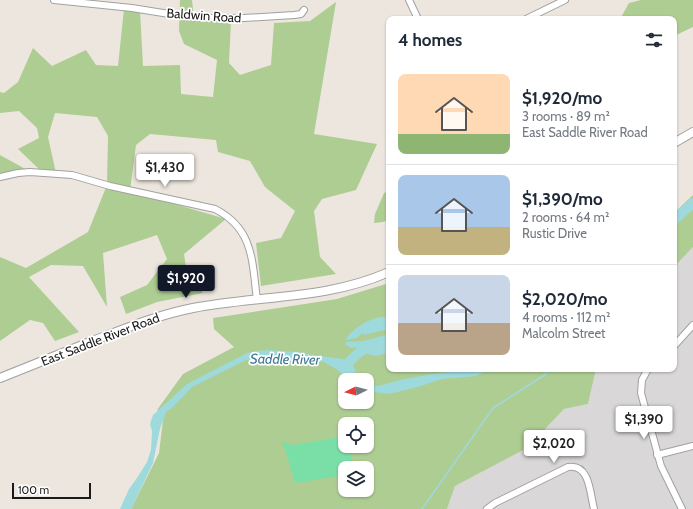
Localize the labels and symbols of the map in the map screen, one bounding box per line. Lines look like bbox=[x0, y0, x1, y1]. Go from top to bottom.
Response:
street label: Baldwin Road bbox=[166, 4, 242, 26]
pin: $1,430 bbox=[132, 154, 198, 188]
pin: $1,920 bbox=[153, 265, 219, 299]
street label: East Saddle River Road bbox=[38, 309, 162, 369]
water label: Saddle River bbox=[250, 349, 321, 369]
north arrow bbox=[338, 373, 374, 409]
pin: $1,390 bbox=[611, 406, 677, 440]
pin: $2,020 bbox=[521, 430, 587, 464]
scale bar bbox=[12, 481, 91, 500]

